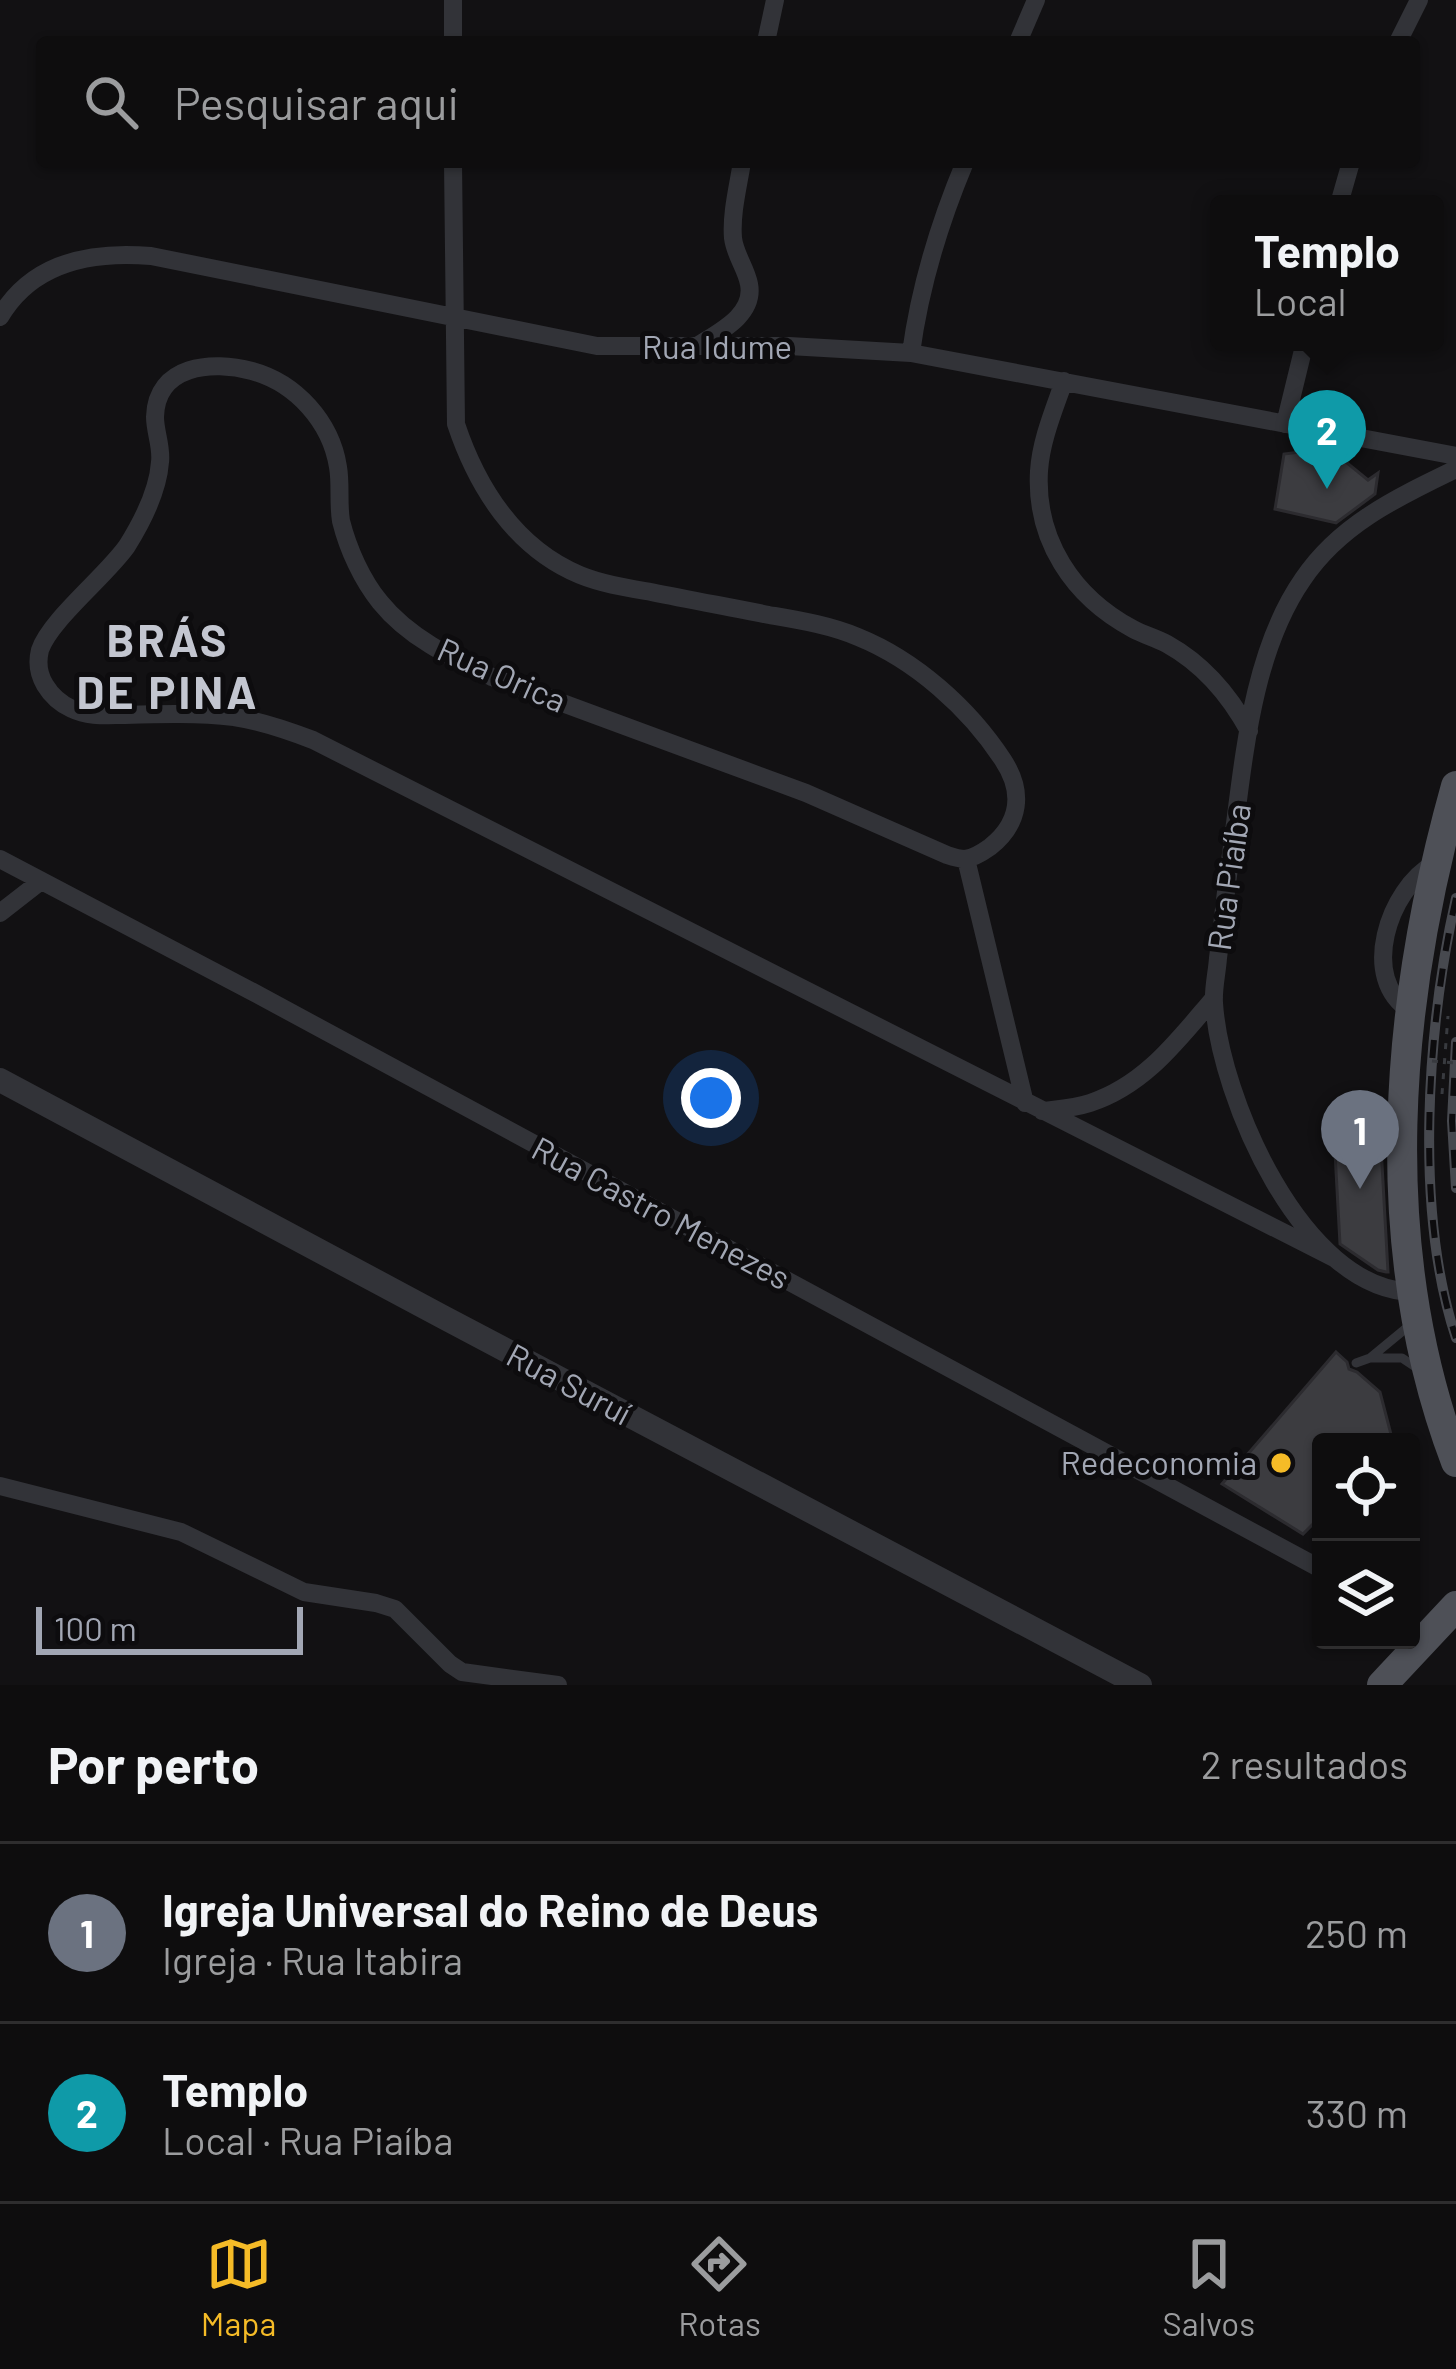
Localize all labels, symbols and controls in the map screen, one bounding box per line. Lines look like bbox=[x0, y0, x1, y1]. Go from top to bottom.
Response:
search box bbox=[36, 36, 1420, 168]
icon: search bbox=[78, 69, 144, 135]
text: Pesquisar aqui bbox=[174, 75, 459, 129]
popup bbox=[1210, 195, 1444, 351]
text: Templo bbox=[1254, 223, 1400, 277]
text: Local bbox=[1254, 277, 1346, 324]
street label: Rua Idume bbox=[642, 326, 792, 366]
pin: 2 bbox=[1288, 390, 1366, 489]
district label: BRÁS DE PINA bbox=[77, 612, 259, 718]
street label: Rua Orica bbox=[432, 628, 573, 720]
street label: Rua Piaíba bbox=[1198, 801, 1258, 953]
your location bbox=[681, 1068, 741, 1128]
pin: 1 bbox=[1321, 1090, 1399, 1189]
street label: Rua Castro Menezes bbox=[526, 1127, 797, 1297]
street label: Rua Suruí bbox=[500, 1334, 638, 1432]
map controls bbox=[1312, 1433, 1420, 1649]
button: locate bbox=[1312, 1433, 1420, 1541]
place label: Redeconomia bbox=[1061, 1442, 1257, 1482]
marker: Redeconomia bbox=[1268, 1450, 1294, 1476]
button: layers bbox=[1312, 1541, 1420, 1649]
scale bar bbox=[36, 1601, 303, 1654]
text: 100 m bbox=[54, 1608, 137, 1648]
text: Por perto bbox=[48, 1733, 259, 1794]
text: 2 resultados bbox=[1201, 1740, 1408, 1787]
text: Igreja Universal do Reino de Deus bbox=[162, 1882, 818, 1936]
text: 1 bbox=[80, 1909, 94, 1956]
text: 250 m bbox=[1305, 1909, 1408, 1956]
text: Igreja · Rua Itabira bbox=[162, 1936, 463, 1983]
text: Templo bbox=[162, 2062, 308, 2116]
text: 2 bbox=[76, 2089, 98, 2136]
text: 330 m bbox=[1306, 2089, 1408, 2136]
text: Local · Rua Piaíba bbox=[162, 2116, 453, 2163]
tab: Mapa bbox=[201, 2231, 276, 2343]
tab: Rotas bbox=[678, 2231, 761, 2343]
tab: Salvos bbox=[1162, 2231, 1255, 2343]

